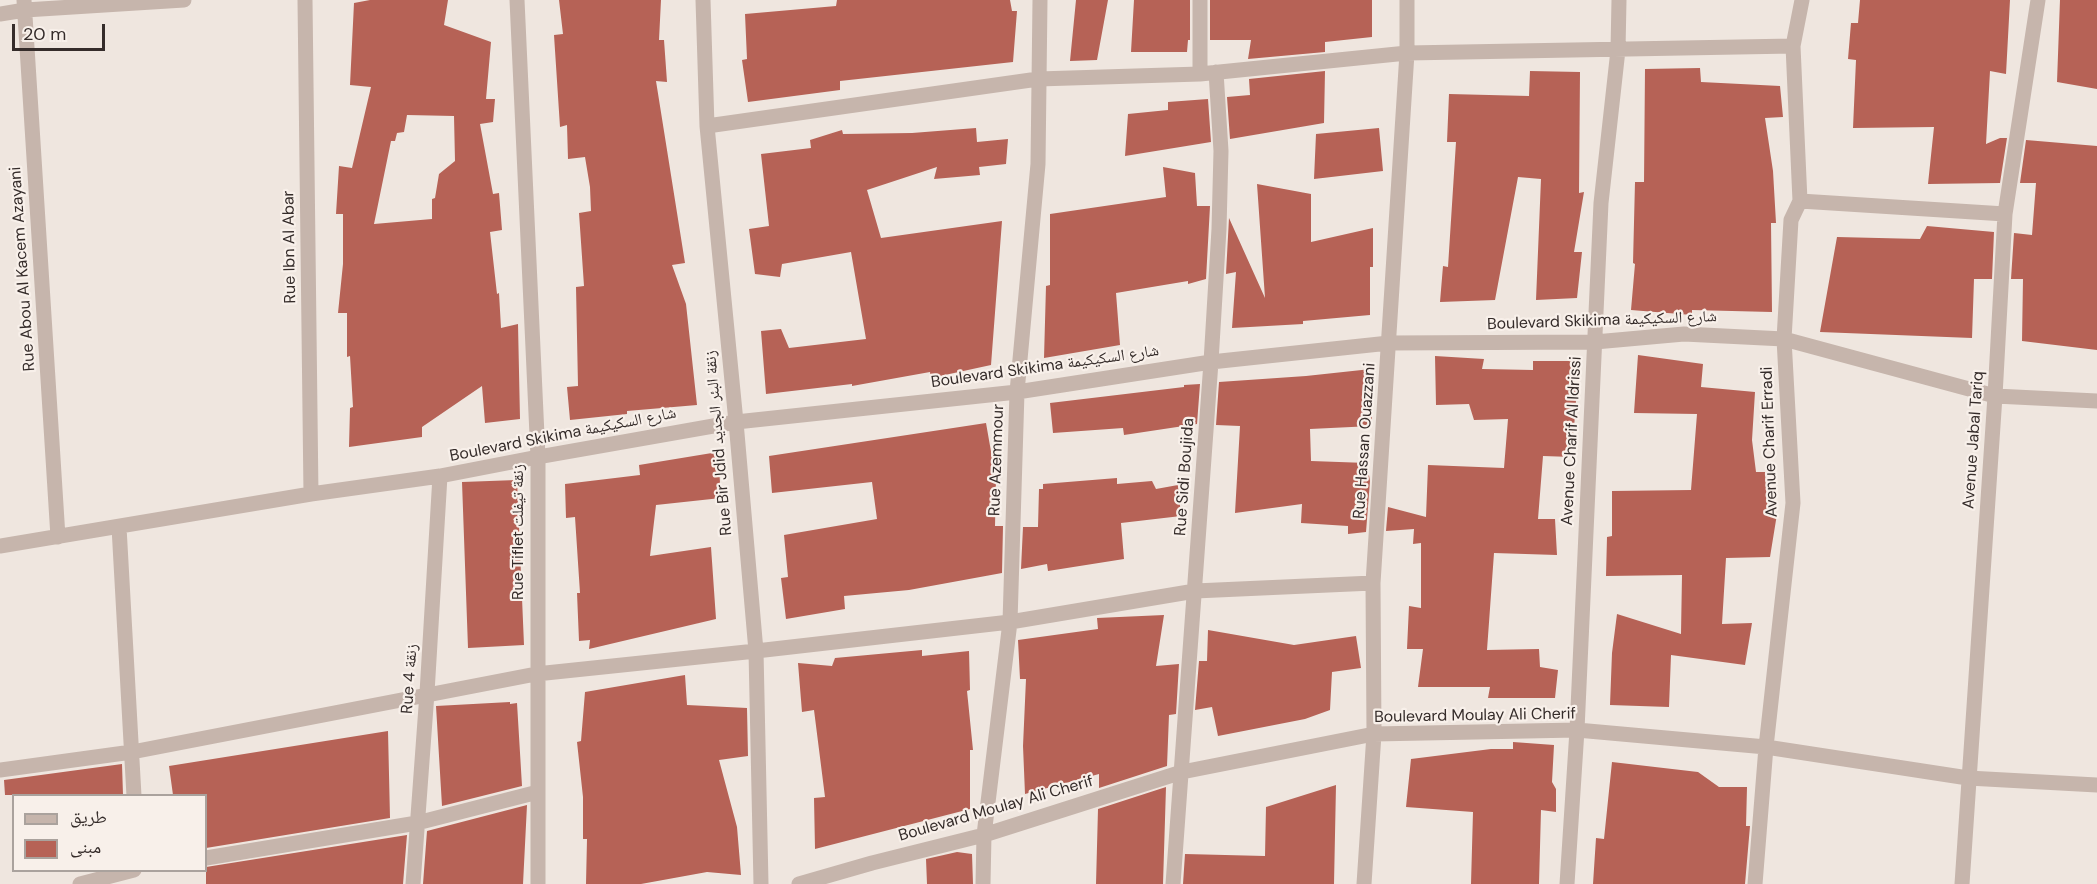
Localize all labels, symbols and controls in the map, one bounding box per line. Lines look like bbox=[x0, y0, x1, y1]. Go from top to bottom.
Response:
scale bar bbox=[15, 12, 108, 50]
text: 20 m bbox=[23, 22, 66, 46]
street label: Rue Abou Al Kacem Azayani bbox=[6, 166, 40, 372]
street label: Rue Ibn Al Abar bbox=[279, 190, 301, 304]
street label: Boulevard Skikima شارع السكيكيمة bbox=[1487, 307, 1717, 335]
street label: Boulevard Skikima شارع السكيكيمة bbox=[930, 341, 1160, 393]
street label: Rue Bir Jdid زنقة البئر الجديد bbox=[701, 350, 737, 536]
street label: Avenue Charif Al Idrissi bbox=[1558, 356, 1586, 526]
street label: Rue Hassan Ouazzani bbox=[1350, 362, 1380, 520]
street label: Avenue Charif Erradi bbox=[1758, 366, 1782, 518]
street label: Avenue Jabal Tariq bbox=[1960, 370, 1988, 510]
street label: Boulevard Skikima شارع السكيكيمة bbox=[448, 404, 678, 466]
street label: Rue Azemmour bbox=[985, 404, 1009, 516]
street label: Rue Sidi Boujida bbox=[1171, 417, 1199, 537]
street label: Rue Tiflet زنقة تيفلت bbox=[509, 464, 529, 600]
street label: Rue 4 زنقة bbox=[398, 643, 422, 715]
street label: Boulevard Moulay Ali Cherif bbox=[1374, 705, 1576, 727]
street label: Boulevard Moulay Ali Cherif bbox=[896, 772, 1096, 846]
legend bbox=[12, 794, 207, 872]
text: طريق bbox=[70, 805, 107, 829]
text: مبنى bbox=[70, 835, 101, 859]

